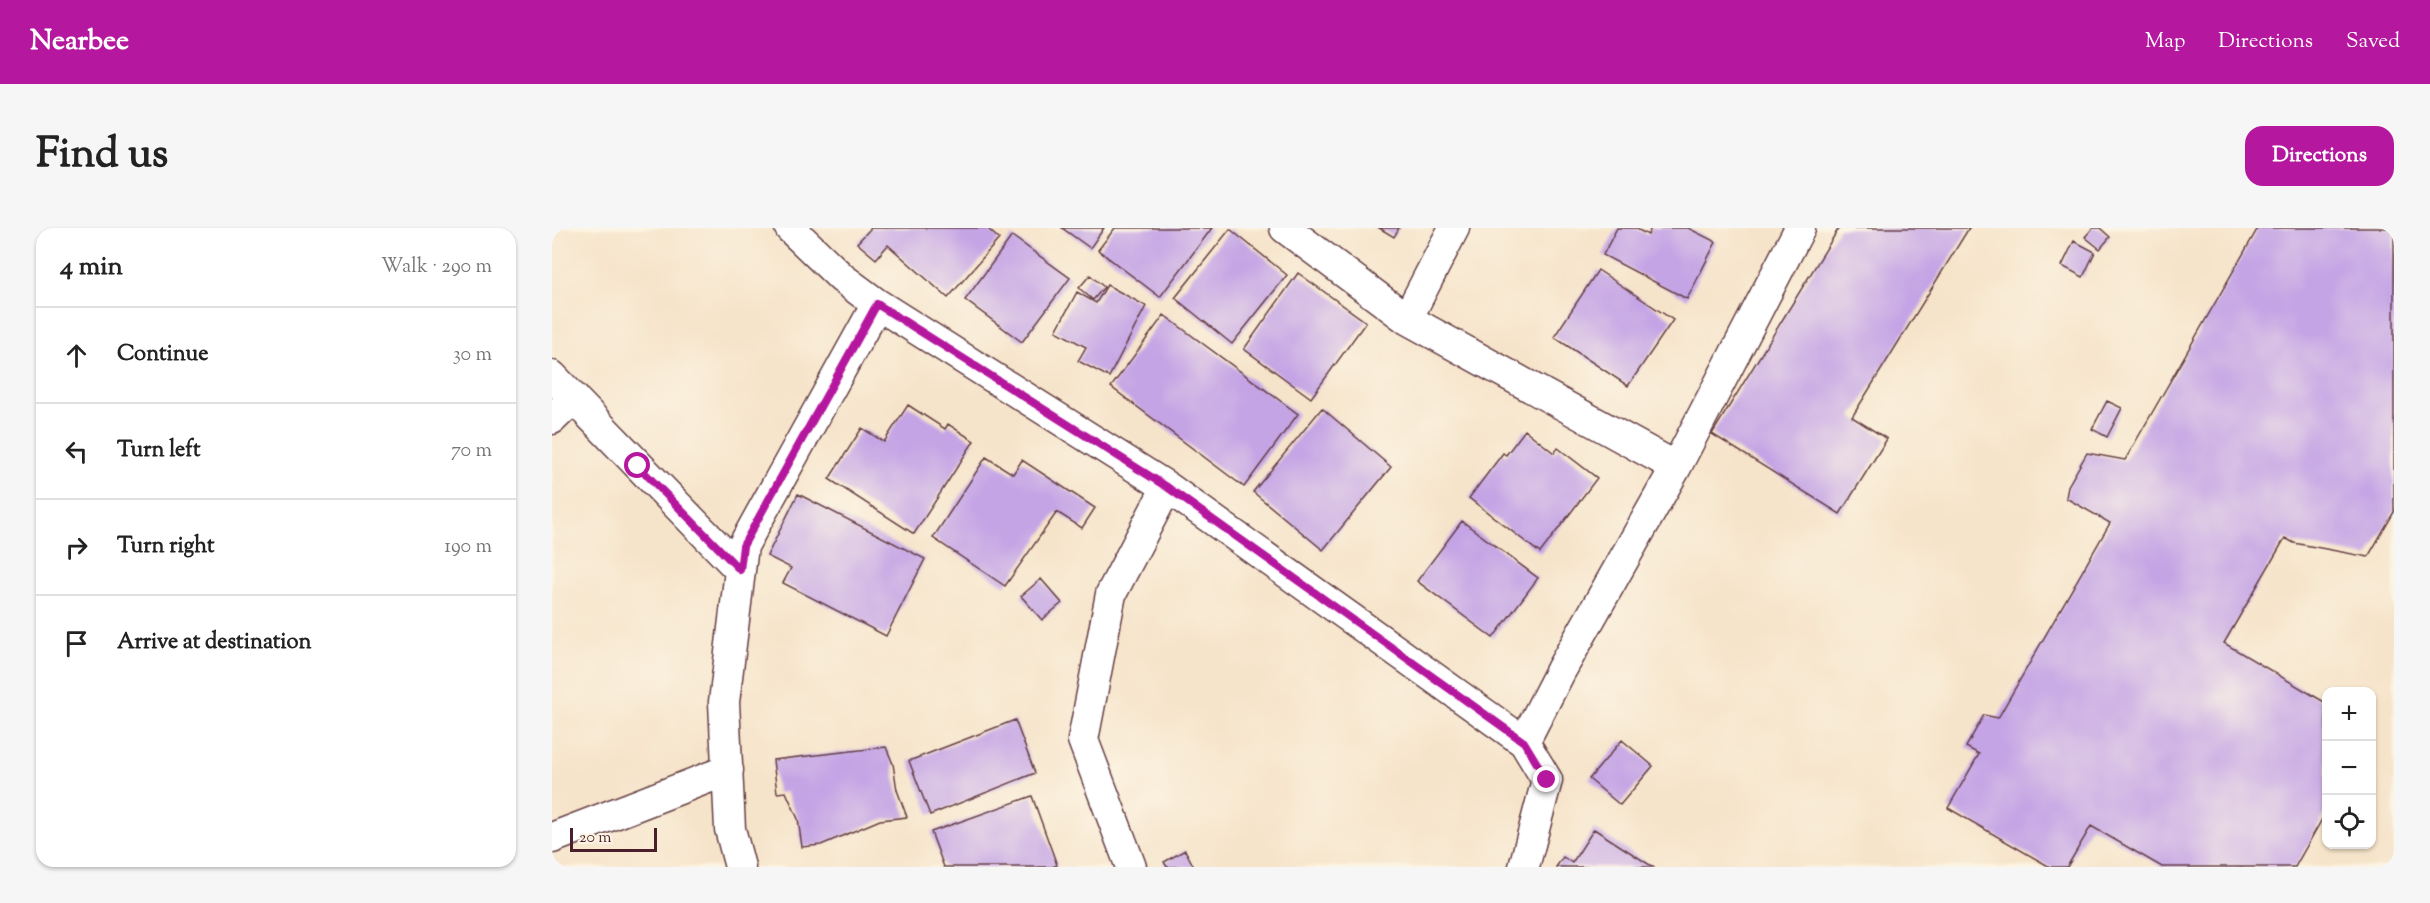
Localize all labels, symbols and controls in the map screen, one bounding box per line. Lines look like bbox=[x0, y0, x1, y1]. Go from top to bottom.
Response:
text: Nearbee bbox=[30, 22, 129, 62]
text: Map bbox=[2145, 27, 2185, 57]
text: Directions bbox=[2218, 27, 2313, 57]
text: Saved bbox=[2346, 27, 2400, 57]
text: Find us bbox=[36, 126, 168, 186]
button: Directions bbox=[2245, 126, 2394, 186]
text: 4 min bbox=[60, 249, 123, 286]
text: Walk · 290 m bbox=[381, 253, 492, 282]
icon: ahead bbox=[60, 339, 93, 372]
text: Continue bbox=[117, 339, 208, 371]
text: 30 m bbox=[453, 341, 492, 370]
icon: left bbox=[60, 435, 93, 468]
text: Turn left bbox=[117, 435, 200, 467]
text: 70 m bbox=[451, 437, 492, 466]
route start bbox=[624, 452, 650, 478]
icon: right bbox=[60, 531, 93, 564]
text: Turn right bbox=[117, 531, 214, 563]
text: 190 m bbox=[444, 533, 492, 562]
icon: arrive bbox=[60, 627, 93, 660]
text: Arrive at destination bbox=[117, 627, 312, 659]
map controls bbox=[2322, 687, 2376, 849]
button: + bbox=[2322, 687, 2376, 741]
button: − bbox=[2322, 741, 2376, 795]
route end bbox=[1533, 766, 1559, 792]
button: locate bbox=[2322, 795, 2376, 849]
scale bar bbox=[570, 825, 657, 852]
text: 20 m bbox=[579, 827, 612, 850]

